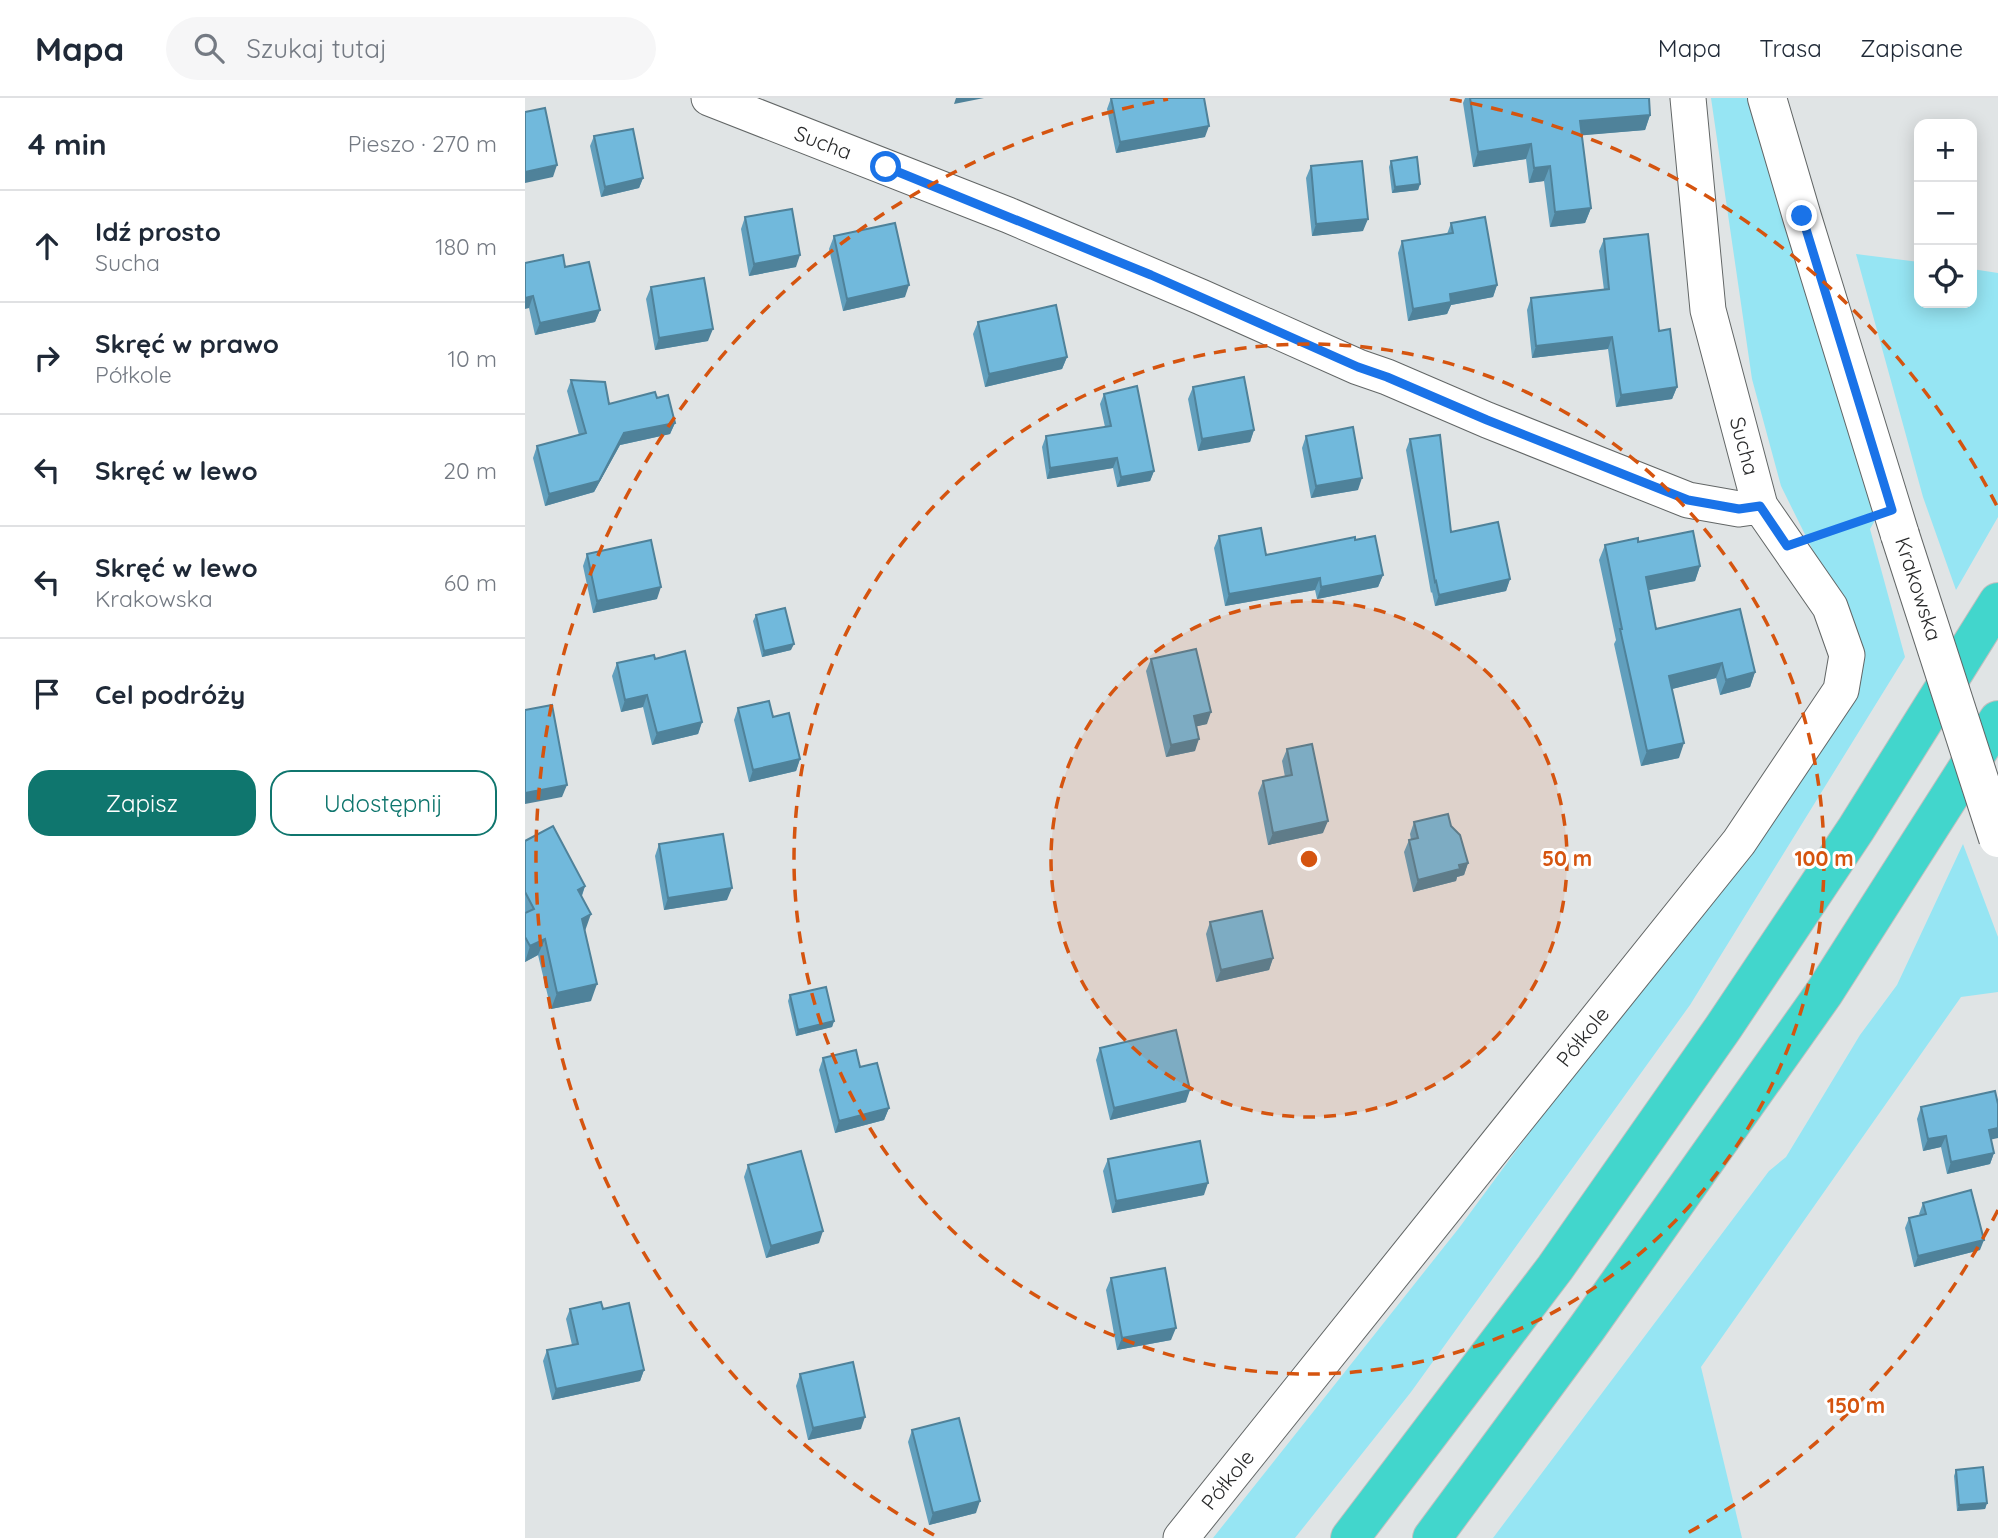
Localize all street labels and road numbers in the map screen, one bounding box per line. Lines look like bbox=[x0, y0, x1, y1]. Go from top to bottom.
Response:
street label: Sucha bbox=[791, 119, 856, 165]
street label: Sucha bbox=[1725, 414, 1765, 478]
street label: Krakowska bbox=[1890, 534, 1948, 644]
street label: Półkole bbox=[1550, 1001, 1614, 1072]
street label: Półkole bbox=[1195, 1444, 1259, 1515]

